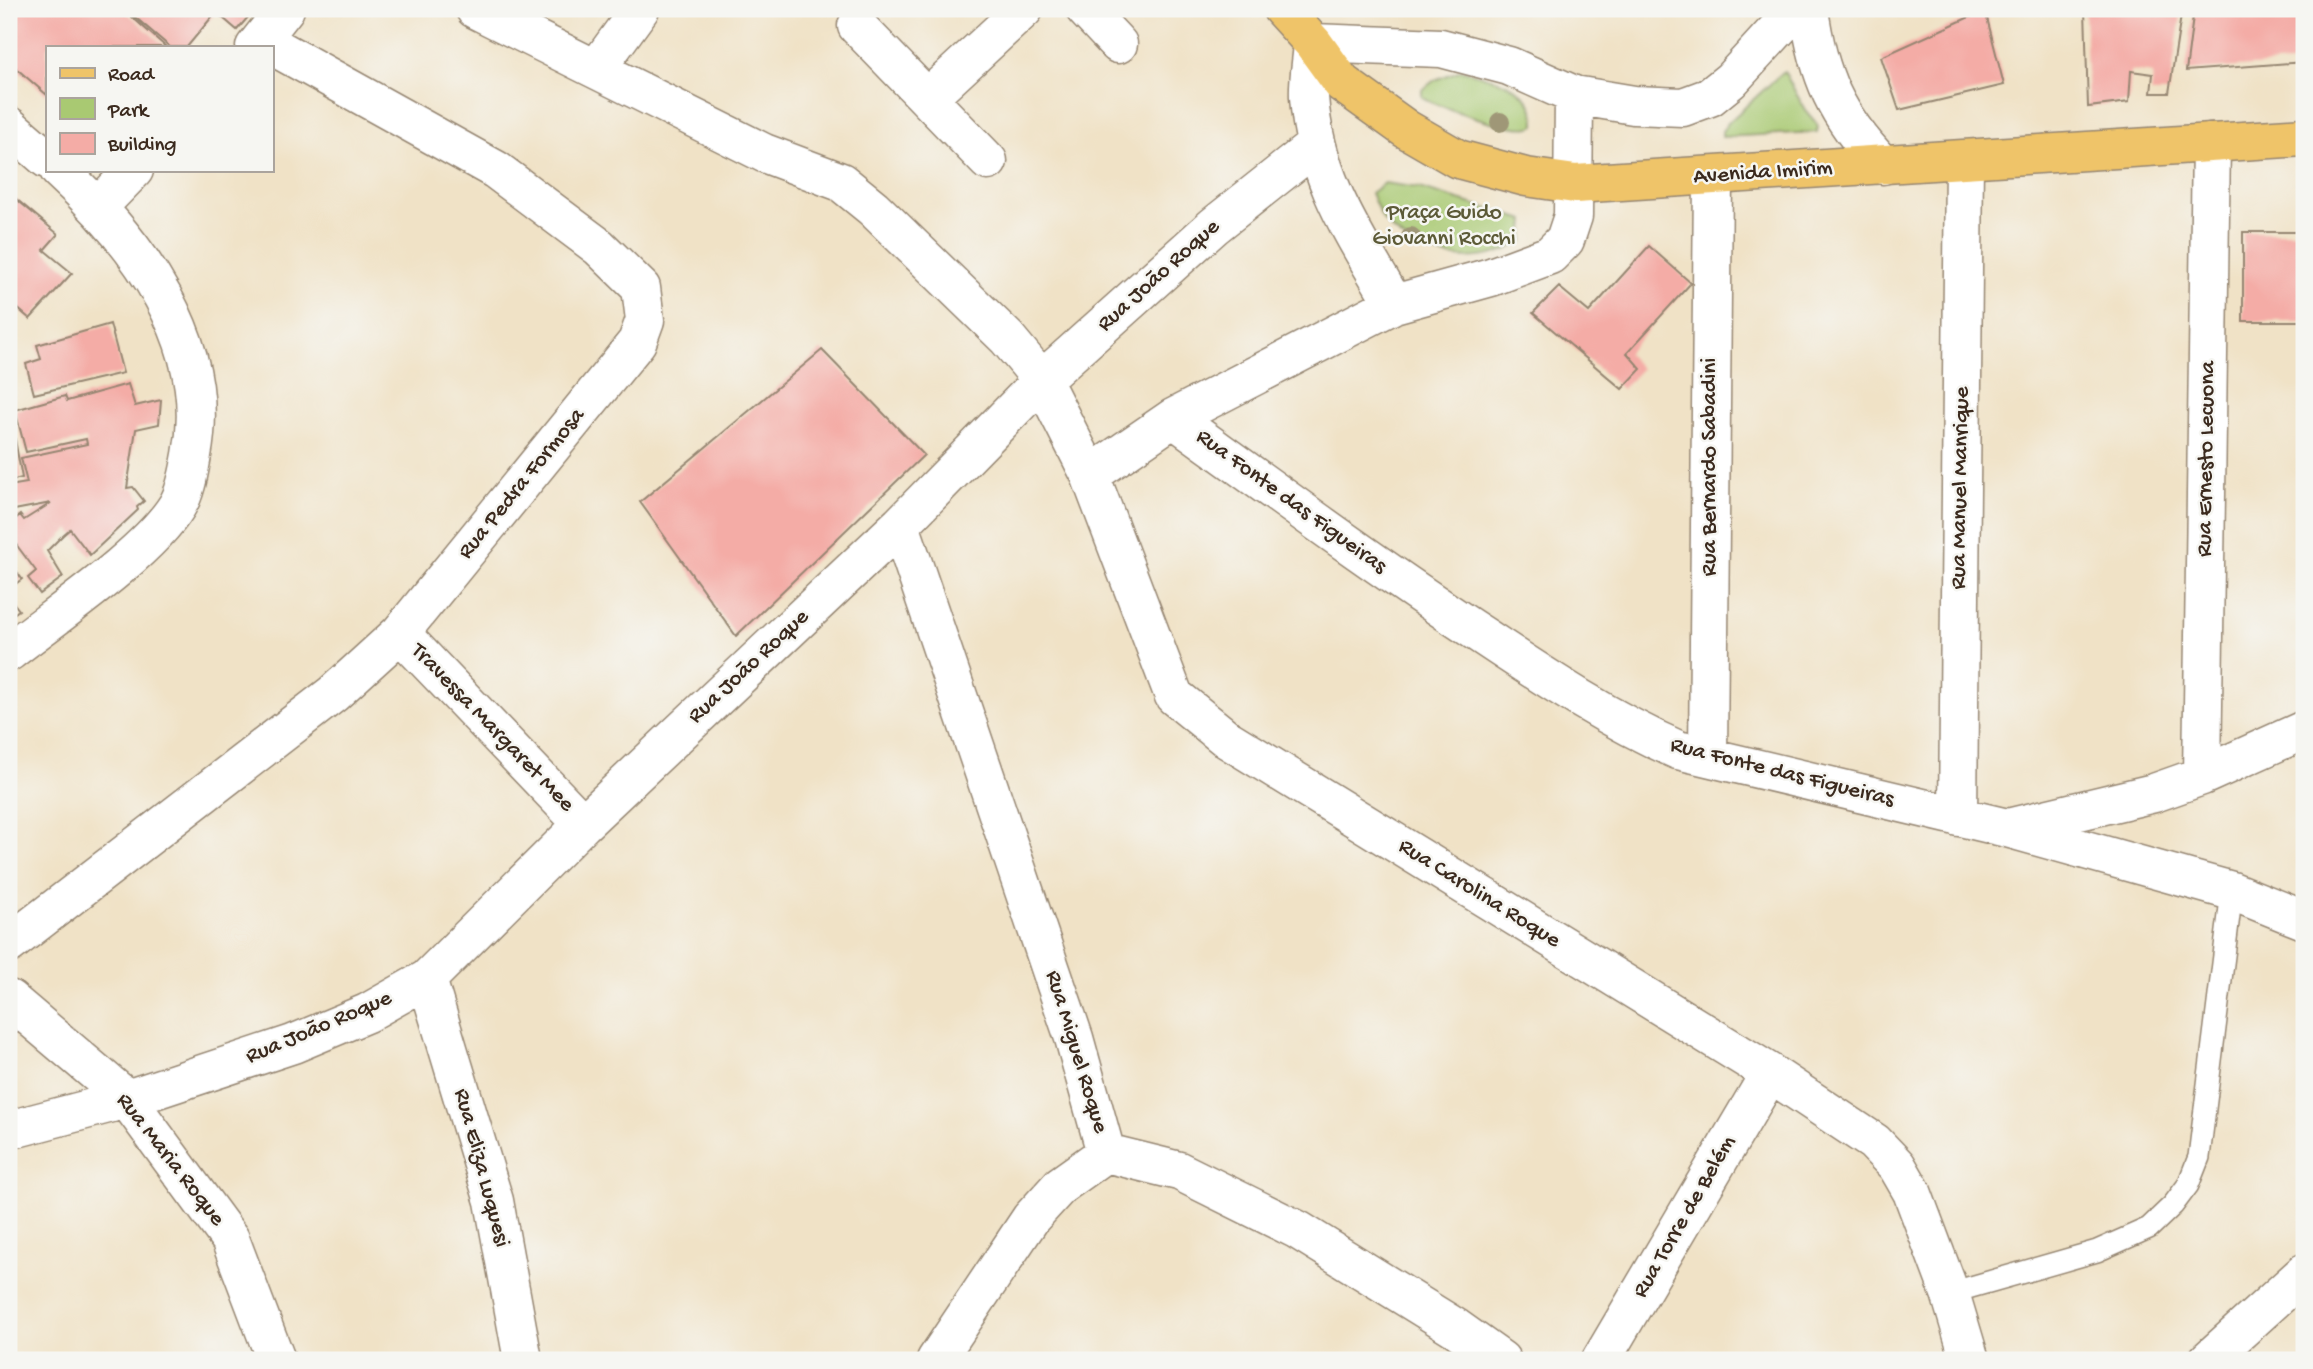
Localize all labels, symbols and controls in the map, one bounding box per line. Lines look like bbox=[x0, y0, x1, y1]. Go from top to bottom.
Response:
legend bbox=[46, 46, 273, 172]
text: Road bbox=[108, 64, 156, 89]
text: Park bbox=[107, 100, 151, 125]
text: Building bbox=[107, 134, 177, 159]
street label: Avenida Imirim bbox=[1692, 155, 1834, 191]
park label: Praça Guido Giovanni Rocchi bbox=[1372, 200, 1516, 253]
street label: Rua João Roque bbox=[1092, 213, 1227, 338]
street label: Rua Bernardo Sabadini bbox=[1697, 358, 1724, 576]
street label: Rua Ernesto Lecuona bbox=[2192, 359, 2222, 557]
street label: Rua Manuel Manrique bbox=[1946, 385, 1976, 590]
street label: Rua Pedra Formosa bbox=[453, 402, 592, 565]
street label: Rua Fonte das Figueiras bbox=[1190, 424, 1392, 581]
street label: Rua João Roque bbox=[683, 603, 816, 730]
street label: Travessa Margaret Mee bbox=[403, 637, 580, 819]
street label: Rua Fonte das Figueiras bbox=[1667, 732, 1897, 814]
street label: Rua Carolina Roque bbox=[1393, 833, 1566, 955]
street label: Rua Miguel Roque bbox=[1038, 967, 1114, 1138]
street label: Rua João Roque bbox=[242, 985, 397, 1071]
street label: Rua Eliza Luquesi bbox=[447, 1086, 515, 1250]
street label: Rua Maria Roque bbox=[110, 1088, 231, 1233]
street label: Rua Torre de Belém bbox=[1628, 1131, 1742, 1303]

